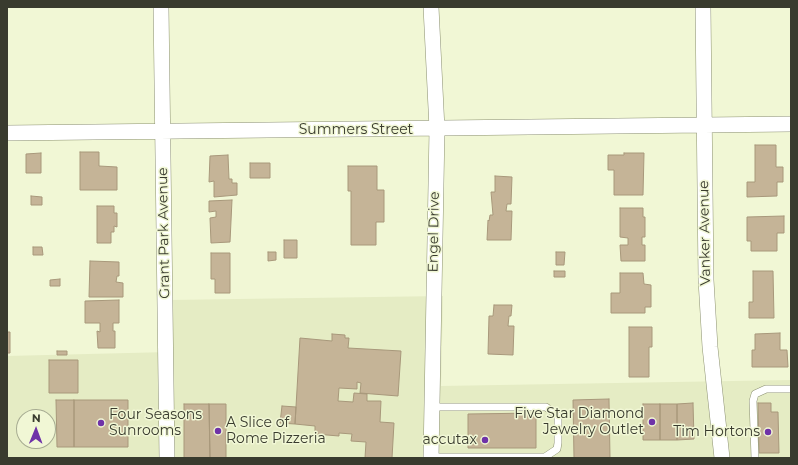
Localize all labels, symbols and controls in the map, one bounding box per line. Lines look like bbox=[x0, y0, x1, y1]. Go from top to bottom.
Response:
street label: Summers Street bbox=[299, 122, 413, 138]
street label: Grant Park Avenue bbox=[154, 167, 174, 299]
street label: Vanker Avenue bbox=[696, 180, 714, 286]
street label: Engel Drive bbox=[425, 191, 443, 273]
place label: Five Star Diamond Jewelry Outlet bbox=[514, 406, 644, 438]
place label: Four Seasons Sunrooms bbox=[109, 407, 202, 440]
north arrow bbox=[16, 409, 56, 449]
text: N bbox=[32, 411, 41, 425]
place label: A Slice of Rome Pizzeria bbox=[226, 415, 326, 448]
marker: Five Star Diamond Jewelry Outlet bbox=[647, 417, 657, 427]
marker: Four Seasons Sunrooms bbox=[96, 418, 106, 428]
place label: Tim Hortons bbox=[673, 424, 760, 440]
marker: A Slice of Rome Pizzeria bbox=[213, 426, 223, 436]
marker: Tim Hortons bbox=[763, 427, 773, 437]
place label: accutax bbox=[423, 432, 477, 448]
marker: accutax bbox=[480, 435, 490, 445]

